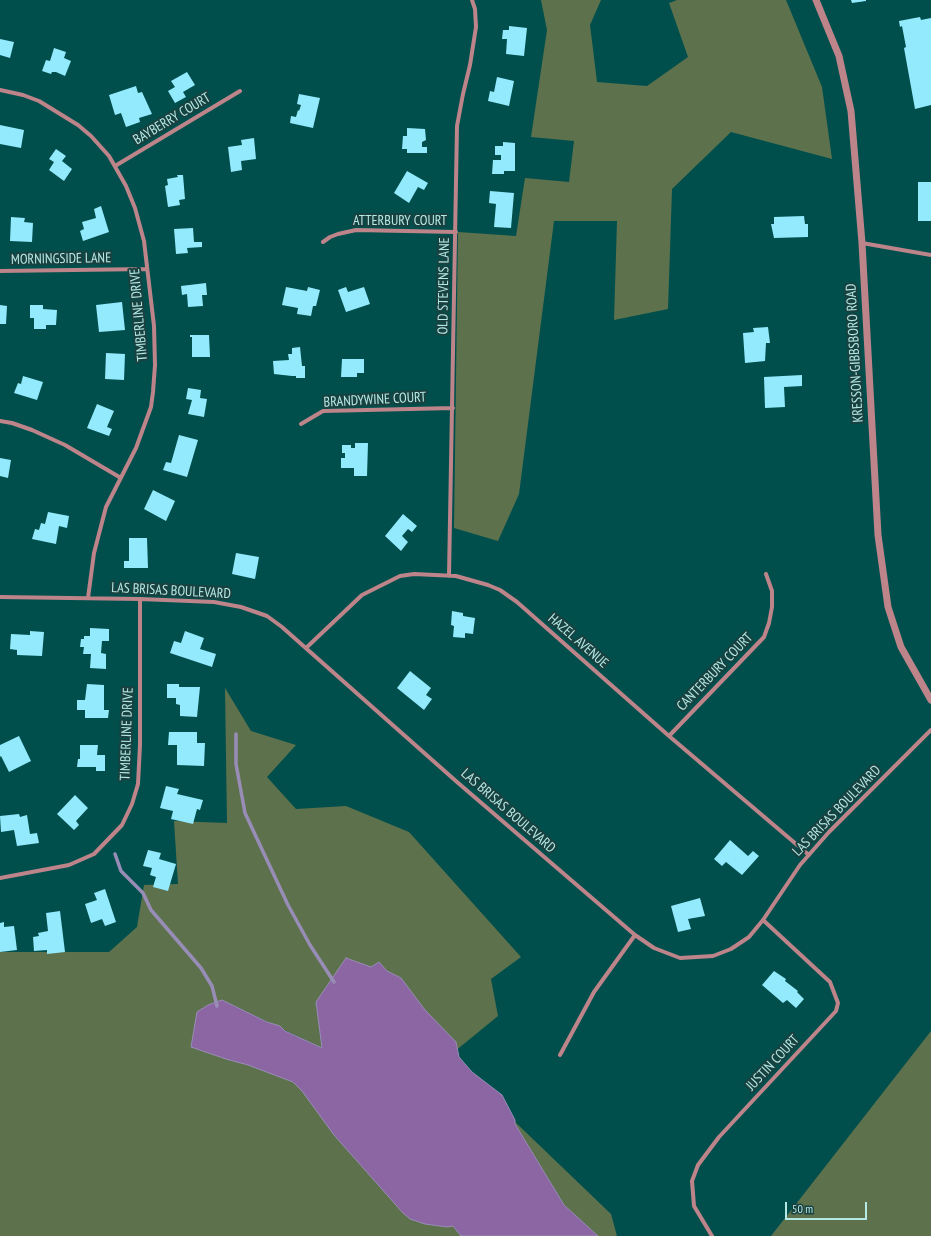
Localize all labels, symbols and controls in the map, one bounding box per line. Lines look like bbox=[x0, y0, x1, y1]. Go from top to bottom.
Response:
street label: BAYBERRY COURT bbox=[130, 89, 214, 149]
street label: ATTERBURY COURT bbox=[353, 213, 447, 229]
street label: OLD STEVENS LANE bbox=[435, 237, 453, 335]
street label: MORNINGSIDE LANE bbox=[11, 250, 111, 268]
street label: TIMBERLINE DRIVE bbox=[127, 268, 151, 362]
street label: KRESSON-GIBBSBORO ROAD bbox=[843, 283, 867, 423]
street label: BRANDYWINE COURT bbox=[323, 389, 427, 411]
street label: LAS BRISAS BOULEVARD bbox=[111, 579, 231, 603]
street label: HAZEL AVENUE bbox=[544, 610, 612, 672]
street label: CANTERBURY COURT bbox=[674, 630, 756, 714]
street label: TIMBERLINE DRIVE bbox=[117, 687, 137, 781]
street label: LAS BRISAS BOULEVARD bbox=[789, 762, 885, 860]
street label: LAS BRISAS BOULEVARD bbox=[457, 765, 559, 857]
street label: JUSTIN COURT bbox=[743, 1032, 803, 1094]
scale bar bbox=[787, 1194, 869, 1220]
text: 50 m bbox=[792, 1201, 813, 1216]

